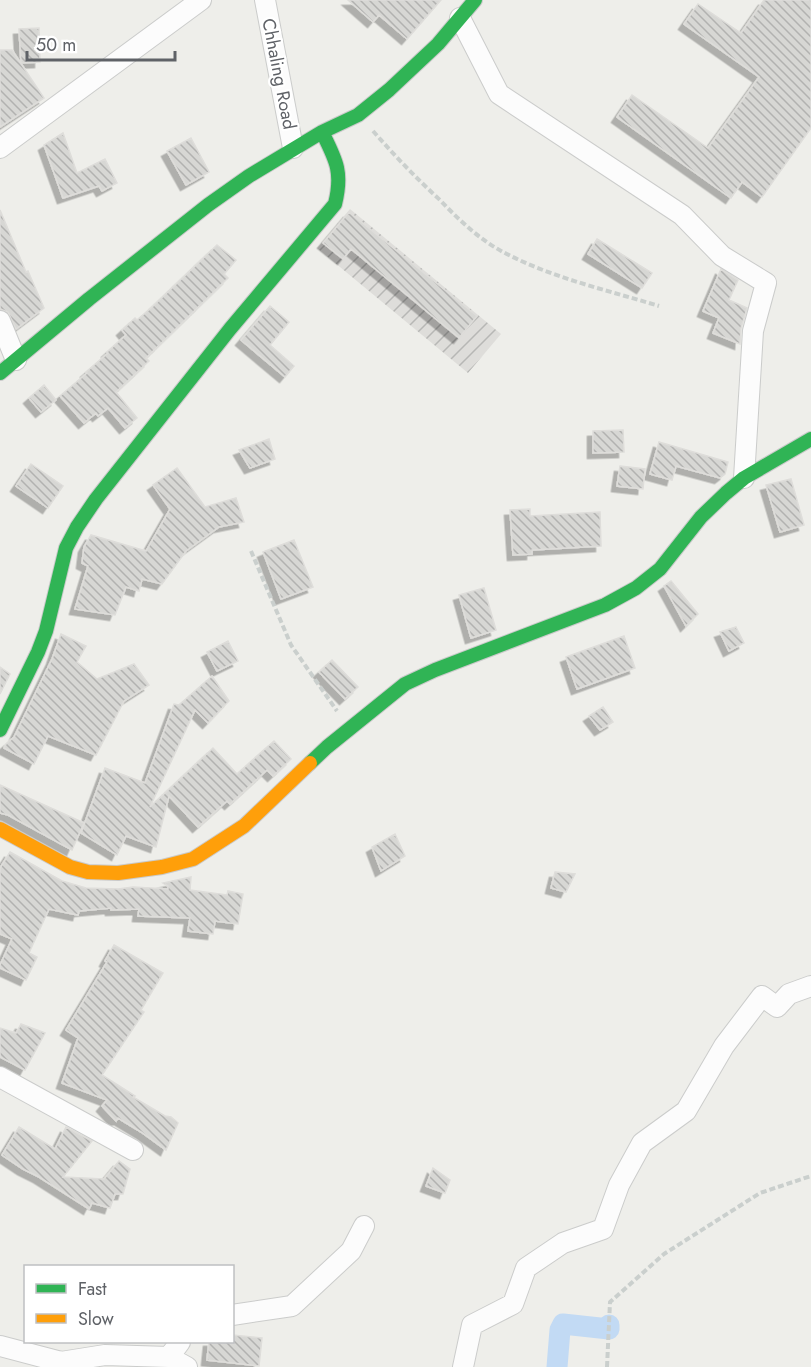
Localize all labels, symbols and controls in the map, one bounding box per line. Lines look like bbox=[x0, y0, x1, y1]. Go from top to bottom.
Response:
street label: Chhaling Road bbox=[255, 16, 303, 132]
scale bar bbox=[27, 24, 176, 62]
text: 50 m bbox=[36, 32, 76, 58]
legend bbox=[24, 1265, 234, 1343]
text: Fast bbox=[78, 1276, 107, 1302]
text: Slow bbox=[78, 1306, 115, 1332]

